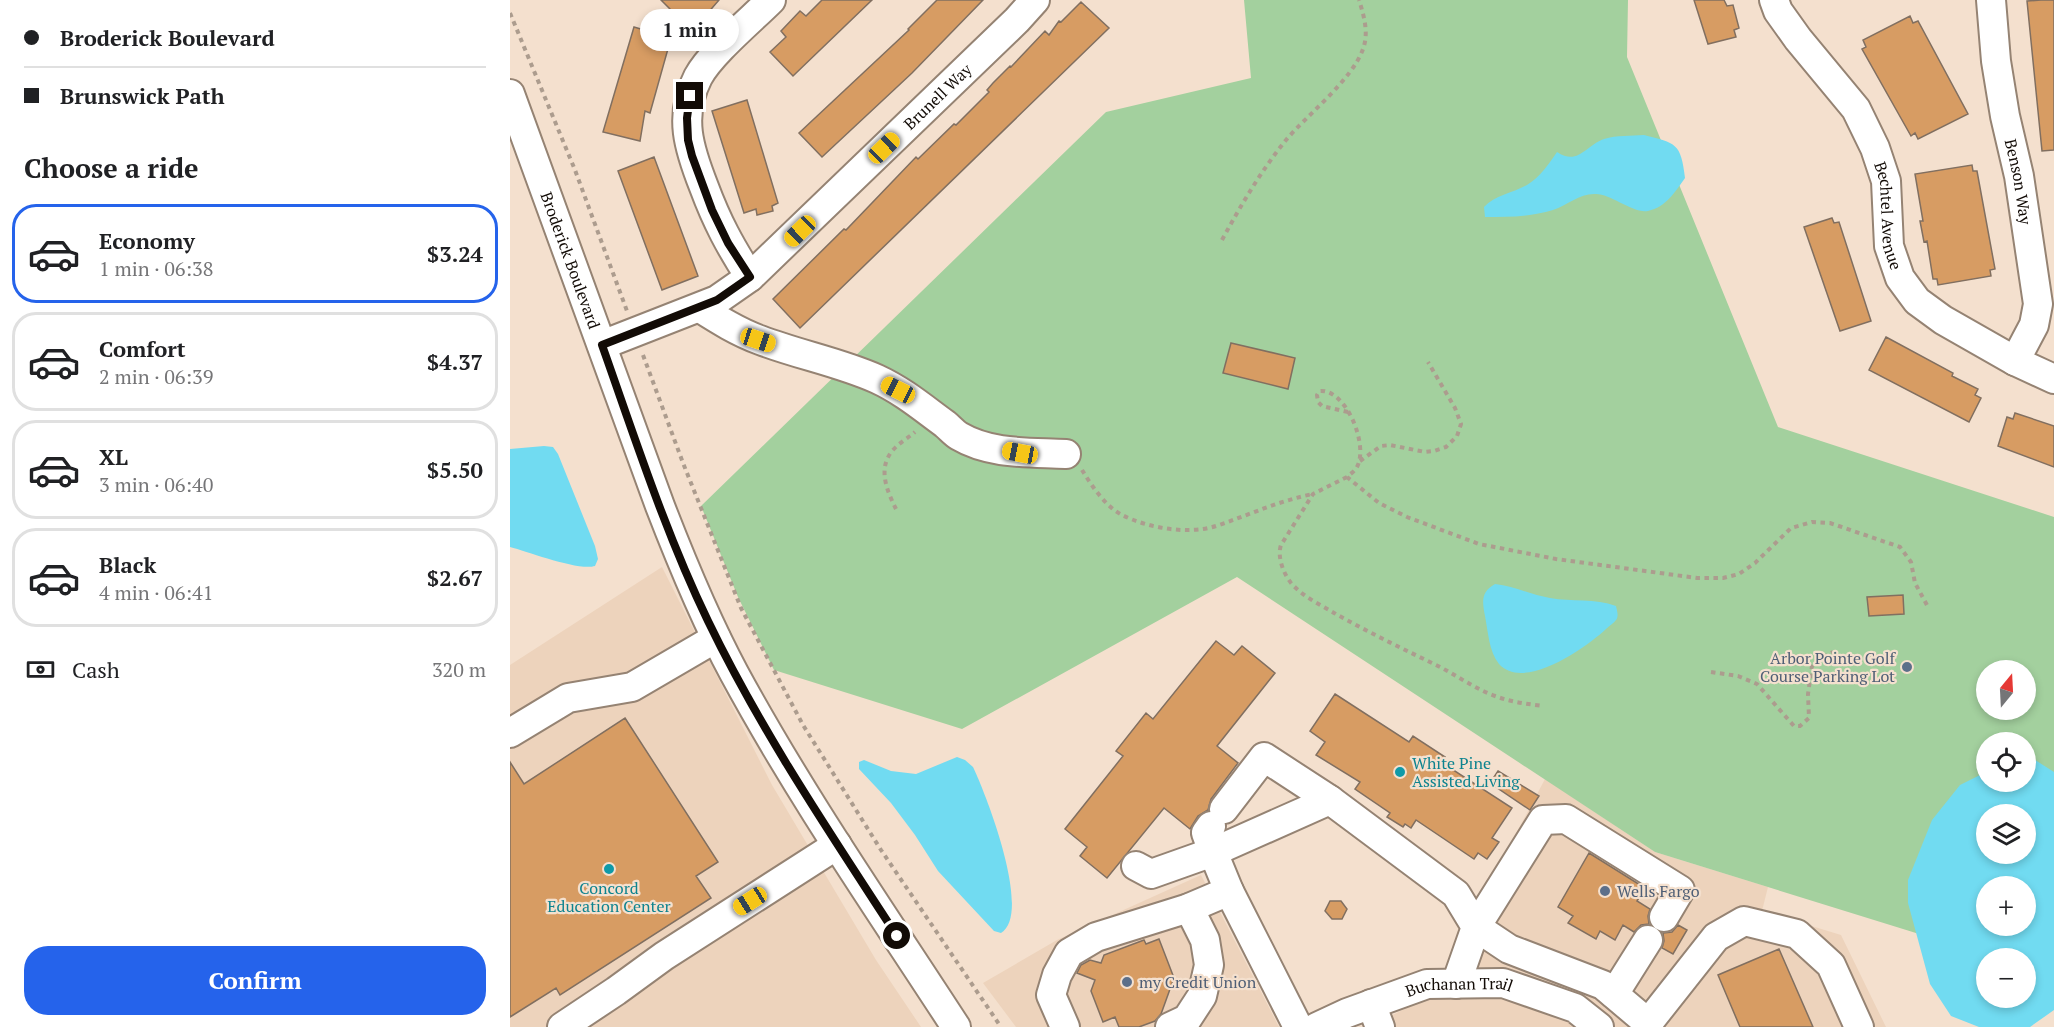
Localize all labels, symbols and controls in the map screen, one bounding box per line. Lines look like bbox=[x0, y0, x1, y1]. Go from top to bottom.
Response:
callout: 1 min bbox=[640, 9, 740, 51]
text: 1 min bbox=[662, 16, 717, 43]
text: Broderick Boulevard bbox=[60, 23, 275, 52]
street label: Brunell Way bbox=[899, 58, 977, 134]
text: Brunswick Path bbox=[60, 81, 225, 110]
route end bbox=[676, 82, 703, 109]
car bbox=[865, 129, 903, 167]
street label: Benson Way bbox=[2000, 137, 2037, 227]
text: Choose a ride bbox=[24, 150, 199, 186]
street label: Bechtel Avenue bbox=[1869, 159, 1907, 273]
street label: Broderick Boulevard bbox=[536, 189, 606, 332]
car bbox=[781, 212, 819, 250]
text: Economy bbox=[99, 226, 195, 255]
icon: car bbox=[27, 227, 81, 281]
text: $3.24 bbox=[427, 239, 483, 268]
text: 1 min · 06:38 bbox=[99, 255, 213, 282]
car bbox=[738, 326, 778, 354]
text: Comfort bbox=[99, 334, 185, 363]
icon: car bbox=[27, 335, 81, 389]
text: $4.37 bbox=[427, 347, 483, 376]
text: 2 min · 06:39 bbox=[99, 363, 213, 390]
car bbox=[878, 374, 918, 406]
car bbox=[1001, 441, 1039, 465]
text: XL bbox=[99, 442, 128, 471]
icon: car bbox=[27, 443, 81, 497]
text: $5.50 bbox=[427, 455, 483, 484]
text: 3 min · 06:40 bbox=[99, 471, 213, 498]
text: Black bbox=[99, 550, 156, 579]
icon: car bbox=[27, 551, 81, 605]
text: $2.67 bbox=[427, 563, 483, 592]
text: 4 min · 06:41 bbox=[99, 579, 213, 606]
place label: Arbor Pointe Golf Course Parking Lot bbox=[1760, 647, 1897, 687]
icon: cash bbox=[24, 653, 57, 686]
text: Cash bbox=[72, 655, 120, 684]
text: 320 m bbox=[432, 656, 486, 683]
marker: Arbor Pointe Golf Course Parking Lot bbox=[1900, 660, 1914, 674]
north arrow bbox=[1976, 660, 2036, 720]
map controls bbox=[1976, 660, 2036, 1008]
button: locate bbox=[1976, 732, 2036, 792]
place label: White Pine Assisted Living bbox=[1412, 752, 1520, 792]
marker: White Pine Assisted Living bbox=[1393, 765, 1407, 779]
button: layers bbox=[1976, 804, 2036, 864]
marker: Concord Education Center bbox=[602, 862, 616, 876]
button: + bbox=[1976, 876, 2036, 936]
place label: Concord Education Center bbox=[547, 877, 672, 917]
place label: Wells Fargo bbox=[1617, 880, 1700, 902]
car bbox=[730, 884, 770, 918]
marker: Wells Fargo bbox=[1598, 884, 1612, 898]
route start bbox=[883, 922, 910, 949]
button: Confirm bbox=[24, 946, 486, 1015]
button: − bbox=[1976, 948, 2036, 1008]
place label: my Credit Union bbox=[1139, 971, 1257, 993]
street label: Buchanan Trail bbox=[1402, 972, 1516, 1002]
marker: my Credit Union bbox=[1120, 975, 1134, 989]

